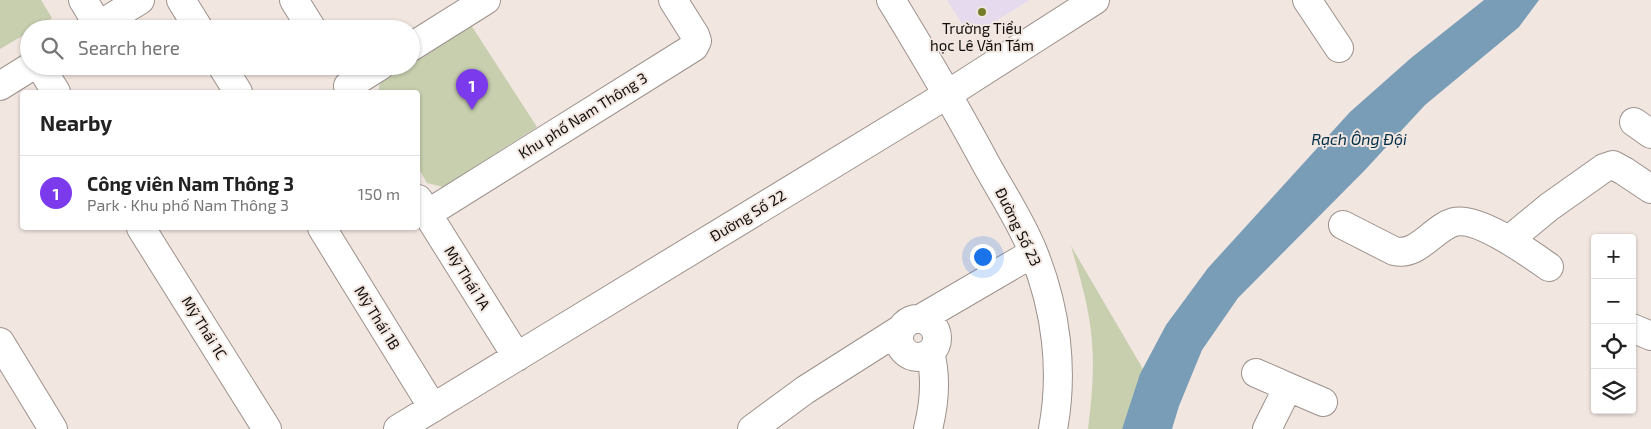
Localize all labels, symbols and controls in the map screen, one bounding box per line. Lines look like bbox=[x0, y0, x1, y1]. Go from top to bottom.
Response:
marker: Trường Tiểu học Lê Văn Tám bbox=[976, 6, 988, 18]
place label: Trường Tiểu học Lê Văn Tám bbox=[930, 19, 1034, 54]
search box bbox=[20, 20, 420, 75]
icon: search bbox=[38, 34, 66, 62]
text: Search here bbox=[78, 36, 180, 59]
street label: Khu phố Nam Thông 3 bbox=[515, 68, 650, 162]
pin: 1 bbox=[456, 69, 488, 110]
text: Nearby bbox=[40, 110, 112, 135]
water label: Rạch Ông Đội bbox=[1311, 129, 1407, 148]
text: Công viên Nam Thông 3 bbox=[87, 172, 294, 195]
text: 1 bbox=[53, 184, 59, 203]
text: 150 m bbox=[358, 184, 400, 203]
street label: Đường Số 23 bbox=[992, 184, 1046, 269]
street label: Đường Số 22 bbox=[706, 185, 789, 245]
text: Park · Khu phố Nam Thông 3 bbox=[87, 195, 289, 214]
map controls bbox=[1591, 234, 1636, 414]
button: + bbox=[1591, 234, 1636, 279]
street label: Mỹ Thái 1A bbox=[441, 242, 495, 313]
your location bbox=[970, 244, 996, 270]
button: − bbox=[1591, 279, 1636, 324]
street label: Mỹ Thái 1B bbox=[351, 282, 404, 353]
street label: Mỹ Thái 1C bbox=[178, 293, 232, 363]
button: locate bbox=[1591, 324, 1636, 369]
button: layers bbox=[1591, 369, 1636, 414]

